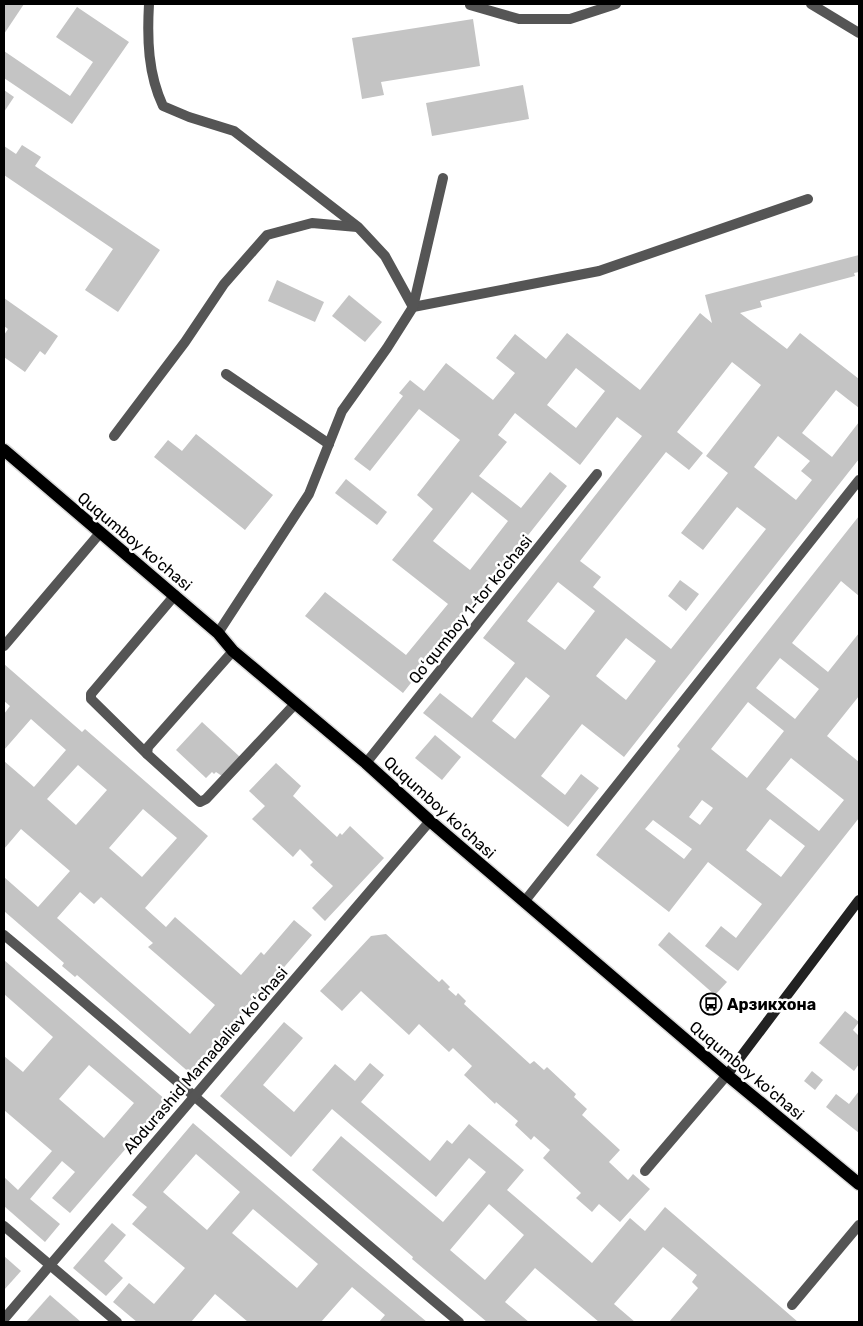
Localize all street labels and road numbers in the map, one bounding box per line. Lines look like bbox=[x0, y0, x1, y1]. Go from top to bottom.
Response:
street label: Ququmboy ko'chasi bbox=[74, 488, 196, 595]
street label: Qoʻqumboy 1-tor koʼchasi bbox=[405, 531, 536, 687]
street label: Ququmboy ko'chasi bbox=[380, 752, 499, 862]
street label: Abdurashid Mamadaliev koʻchasi bbox=[119, 963, 292, 1158]
street label: Ququmboy ko'chasi bbox=[686, 1017, 808, 1124]

